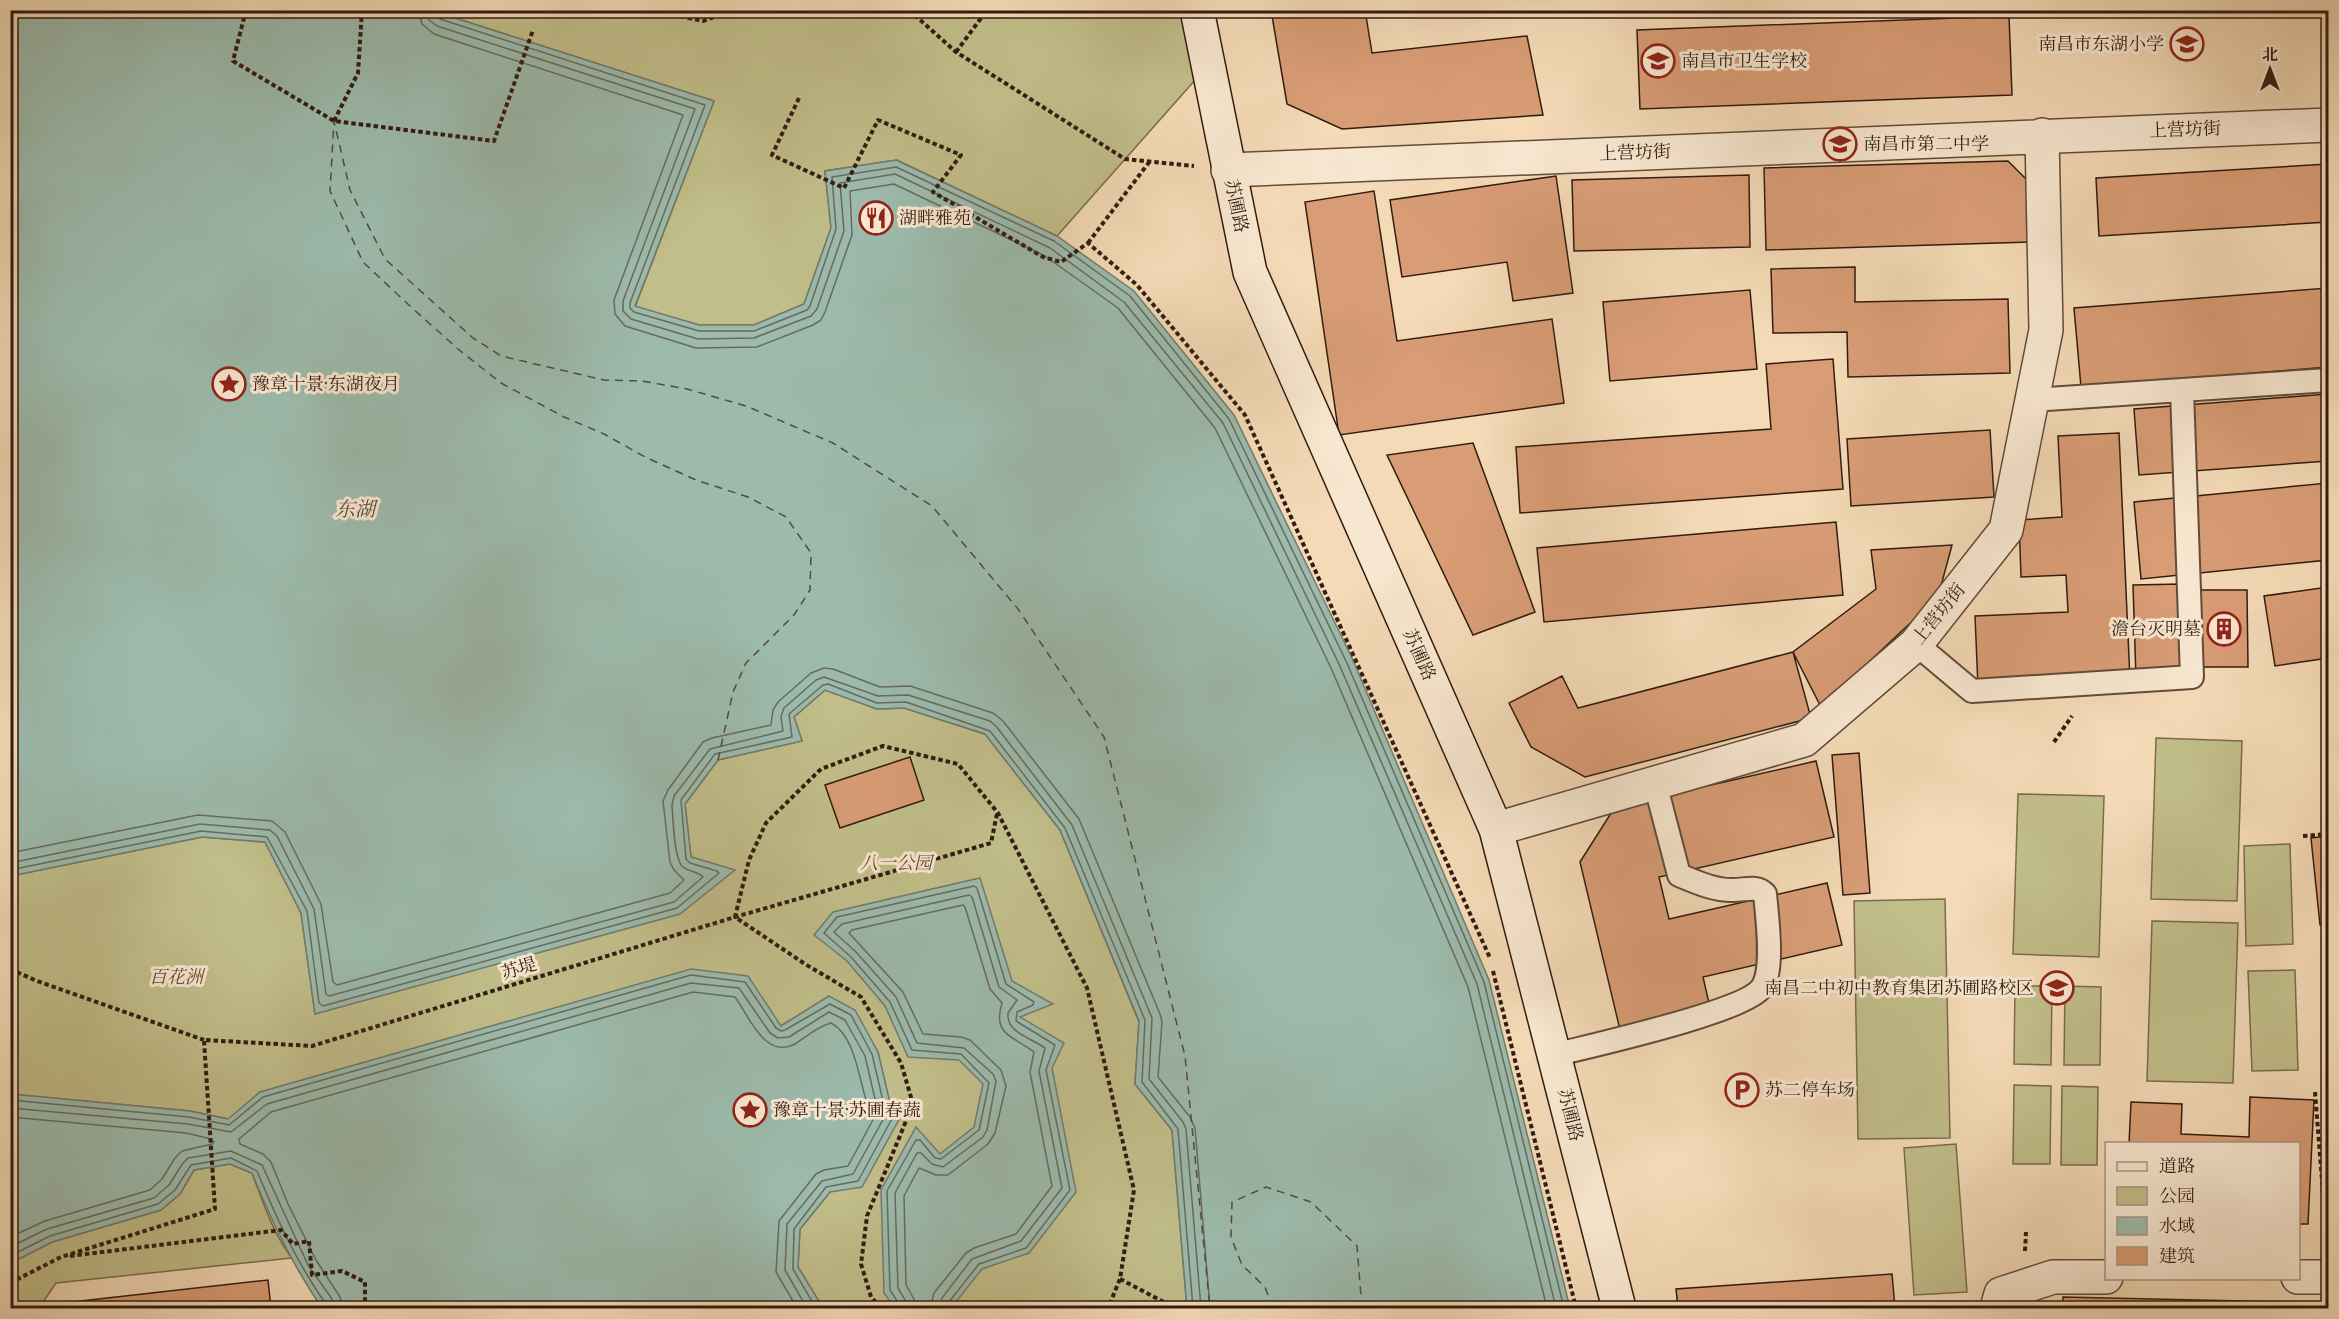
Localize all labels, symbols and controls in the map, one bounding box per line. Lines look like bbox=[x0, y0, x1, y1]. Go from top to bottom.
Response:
school or university icon: 南昌市东湖小学 bbox=[2169, 26, 2205, 62]
place label: 南昌市东湖小学 bbox=[2038, 34, 2164, 55]
north arrow bbox=[2240, 39, 2300, 99]
school or university icon: 南昌市卫生学校 bbox=[1640, 43, 1676, 79]
text: 北 bbox=[2262, 45, 2278, 64]
place label: 南昌市卫生学校 bbox=[1681, 51, 1807, 72]
street label: 上营坊街 bbox=[2149, 118, 2221, 142]
school or university icon: 南昌市第二中学 bbox=[1822, 126, 1858, 162]
place label: 南昌市第二中学 bbox=[1863, 134, 1989, 155]
street label: 上营坊街 bbox=[1599, 141, 1671, 165]
street label: 苏圃路 bbox=[1220, 177, 1252, 235]
restaurant icon: 湖畔雅苑 bbox=[858, 200, 894, 236]
place label: 湖畔雅苑 bbox=[899, 208, 971, 229]
place icon: 豫章十景·东湖夜月 bbox=[211, 366, 247, 402]
place label: 豫章十景·东湖夜月 bbox=[252, 374, 400, 395]
water label: 东湖 bbox=[335, 498, 378, 521]
street label: 上营坊街 bbox=[1908, 579, 1970, 649]
building icon: 澹台灭明墓 bbox=[2206, 611, 2242, 647]
place label: 澹台灭明墓 bbox=[2111, 619, 2201, 640]
street label: 苏圃路 bbox=[1398, 626, 1440, 684]
park label: 八一公园 bbox=[860, 853, 935, 874]
street label: 苏堤 bbox=[499, 954, 539, 984]
park label: 百花洲 bbox=[149, 967, 206, 988]
school or university icon: 南昌二中初中教育集团苏圃路校区 bbox=[2039, 970, 2075, 1006]
place label: 南昌二中初中教育集团苏圃路校区 bbox=[1764, 978, 2034, 999]
parking icon: 苏二停车场 bbox=[1724, 1072, 1760, 1108]
place label: 苏二停车场 bbox=[1765, 1080, 1855, 1101]
street label: 苏圃路 bbox=[1553, 1086, 1587, 1144]
place icon: 豫章十景·苏圃春蔬 bbox=[732, 1092, 768, 1128]
place label: 豫章十景·苏圃春蔬 bbox=[773, 1100, 921, 1121]
legend bbox=[2105, 1142, 2300, 1280]
text: 道路 bbox=[2159, 1156, 2195, 1177]
text: 公园 bbox=[2159, 1186, 2195, 1207]
text: 水域 bbox=[2159, 1216, 2195, 1237]
text: 建筑 bbox=[2159, 1246, 2195, 1267]

